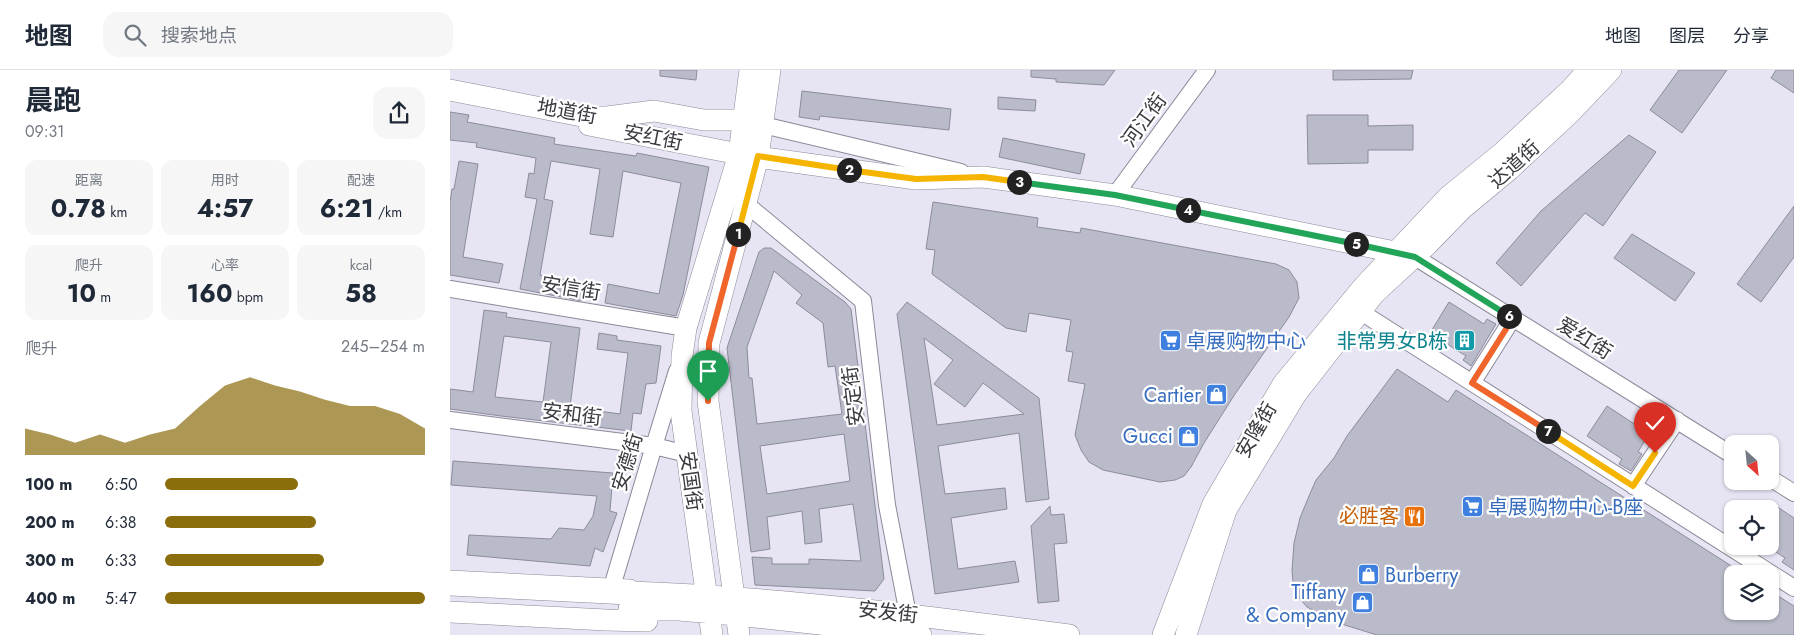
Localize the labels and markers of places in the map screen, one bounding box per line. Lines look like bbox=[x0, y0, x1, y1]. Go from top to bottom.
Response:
pin: 2 bbox=[836, 158, 862, 182]
pin: 3 bbox=[1006, 170, 1032, 194]
pin: 4 bbox=[1176, 198, 1200, 222]
pin: 1 bbox=[726, 222, 750, 246]
pin: 5 bbox=[1344, 232, 1368, 256]
pin: 6 bbox=[1496, 304, 1522, 328]
place label: 卓展购物中心 bbox=[1186, 327, 1306, 356]
place label: 非常男女B栋 bbox=[1337, 327, 1448, 356]
supermarket icon: 卓展购物中心 bbox=[1158, 329, 1182, 353]
building icon: 非常男女B栋 bbox=[1452, 329, 1476, 353]
pin bbox=[687, 350, 729, 401]
place label: Cartier bbox=[1144, 381, 1201, 410]
shop icon: Cartier bbox=[1205, 383, 1229, 407]
pin bbox=[1634, 402, 1676, 453]
pin: 7 bbox=[1536, 418, 1560, 444]
place label: Gucci bbox=[1123, 422, 1173, 451]
shop icon: Gucci bbox=[1177, 424, 1201, 448]
place label: 卓展购物中心-B座 bbox=[1488, 493, 1643, 522]
supermarket icon: 卓展购物中心-B座 bbox=[1460, 495, 1484, 519]
place label: 必胜客 bbox=[1339, 502, 1399, 531]
restaurant icon: 必胜客 bbox=[1403, 504, 1427, 528]
place label: Burberry bbox=[1385, 561, 1459, 590]
shop icon: Burberry bbox=[1357, 563, 1381, 587]
place label: Tiffany & Company bbox=[1246, 578, 1346, 630]
shop icon: Tiffany & Company bbox=[1350, 591, 1374, 615]

